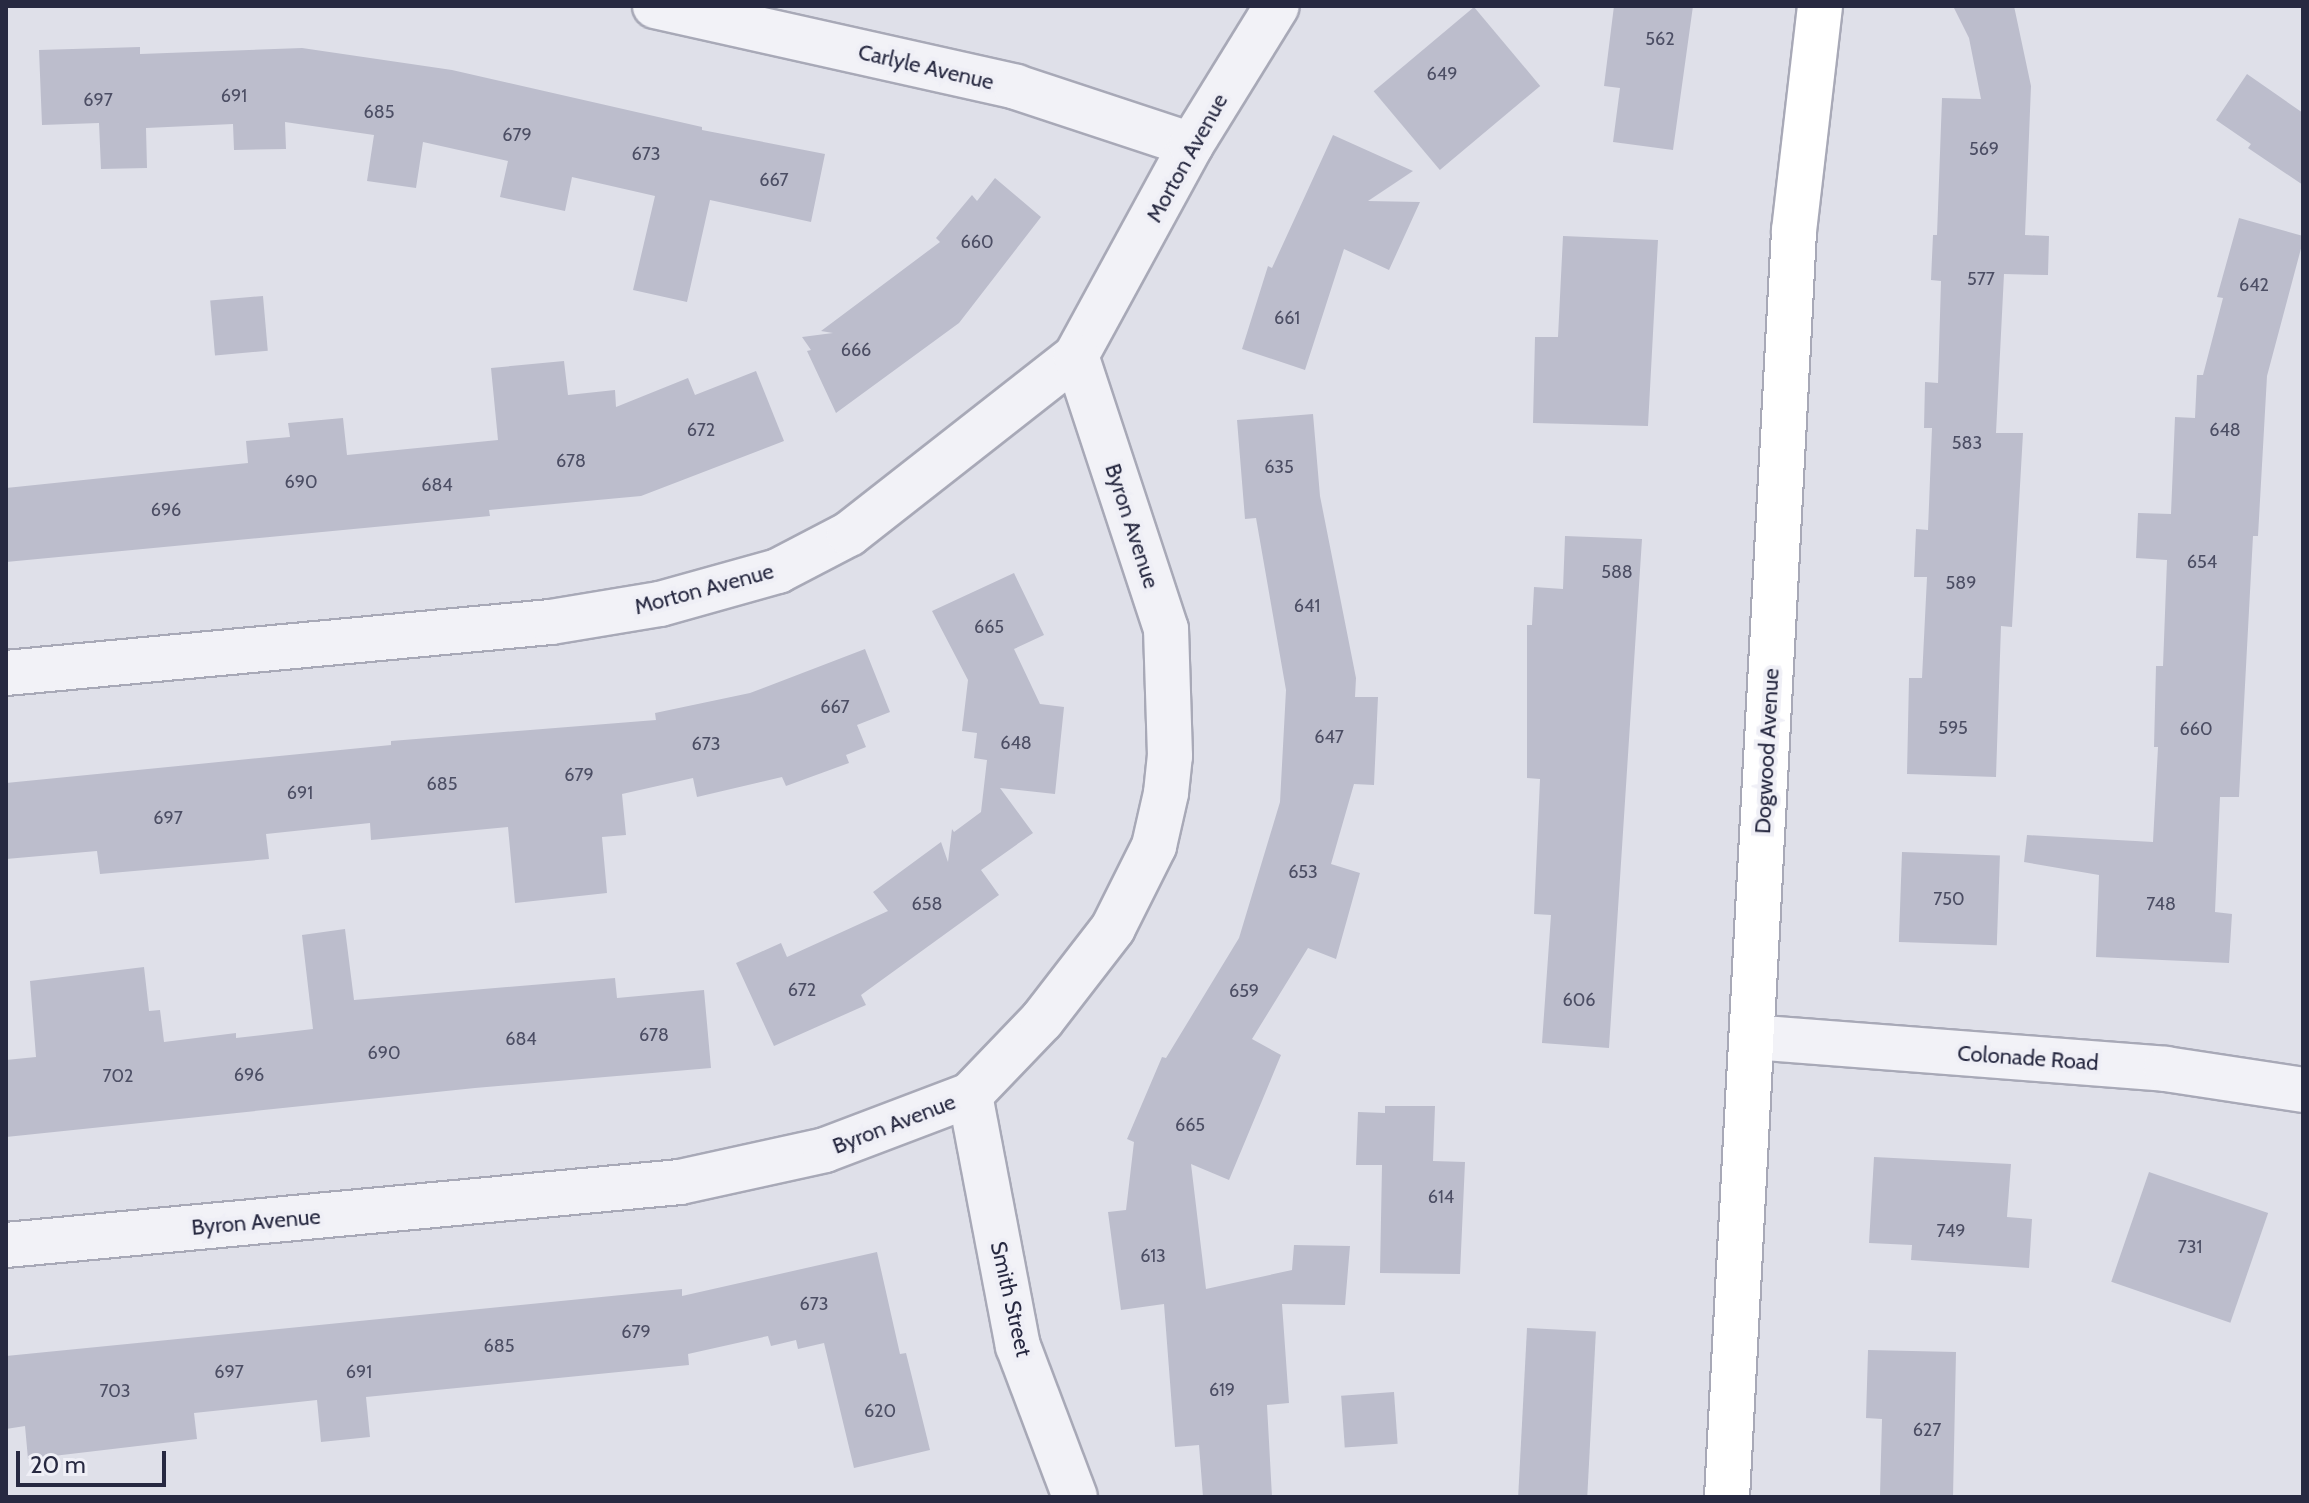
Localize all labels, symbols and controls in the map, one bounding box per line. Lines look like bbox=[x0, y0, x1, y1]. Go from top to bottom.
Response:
house number: 562 bbox=[1645, 28, 1675, 50]
street label: Carlyle Avenue bbox=[856, 39, 996, 95]
house number: 649 bbox=[1427, 63, 1457, 85]
house number: 691 bbox=[221, 85, 247, 107]
house number: 697 bbox=[83, 89, 113, 111]
street label: Morton Avenue bbox=[1141, 89, 1233, 227]
house number: 685 bbox=[364, 101, 394, 123]
house number: 679 bbox=[502, 124, 532, 146]
house number: 569 bbox=[1969, 138, 1999, 160]
house number: 673 bbox=[632, 143, 660, 165]
house number: 667 bbox=[759, 169, 789, 191]
house number: 660 bbox=[960, 231, 994, 253]
house number: 577 bbox=[1967, 268, 1995, 290]
house number: 642 bbox=[2239, 274, 2269, 296]
house number: 661 bbox=[1274, 307, 1300, 329]
house number: 666 bbox=[841, 339, 871, 361]
house number: 672 bbox=[687, 419, 715, 441]
house number: 648 bbox=[2209, 419, 2241, 441]
house number: 583 bbox=[1952, 432, 1982, 454]
house number: 678 bbox=[556, 450, 586, 472]
house number: 635 bbox=[1264, 456, 1294, 478]
street label: Byron Avenue bbox=[1099, 460, 1165, 592]
house number: 690 bbox=[284, 471, 318, 493]
house number: 684 bbox=[421, 474, 453, 496]
house number: 696 bbox=[151, 499, 181, 521]
house number: 654 bbox=[2187, 551, 2217, 573]
street label: Morton Avenue bbox=[631, 558, 777, 620]
house number: 588 bbox=[1601, 561, 1633, 583]
house number: 589 bbox=[1946, 572, 1976, 594]
house number: 641 bbox=[1294, 595, 1320, 617]
house number: 665 bbox=[974, 616, 1004, 638]
street label: Dogwood Avenue bbox=[1749, 667, 1785, 835]
house number: 667 bbox=[820, 696, 850, 718]
house number: 595 bbox=[1938, 717, 1968, 739]
house number: 660 bbox=[2179, 718, 2213, 740]
house number: 647 bbox=[1314, 726, 1344, 748]
house number: 648 bbox=[1000, 732, 1032, 754]
house number: 673 bbox=[692, 733, 720, 755]
house number: 679 bbox=[564, 764, 594, 786]
house number: 685 bbox=[427, 773, 457, 795]
house number: 691 bbox=[287, 782, 313, 804]
house number: 697 bbox=[153, 807, 183, 829]
house number: 653 bbox=[1288, 861, 1318, 883]
house number: 750 bbox=[1933, 888, 1965, 910]
house number: 658 bbox=[912, 893, 942, 915]
house number: 748 bbox=[2146, 893, 2176, 915]
house number: 672 bbox=[788, 979, 816, 1001]
house number: 659 bbox=[1229, 980, 1259, 1002]
house number: 606 bbox=[1562, 989, 1596, 1011]
house number: 678 bbox=[639, 1024, 669, 1046]
house number: 684 bbox=[505, 1028, 537, 1050]
street label: Colonade Road bbox=[1956, 1040, 2100, 1076]
house number: 690 bbox=[367, 1042, 401, 1064]
house number: 696 bbox=[234, 1064, 264, 1086]
house number: 702 bbox=[103, 1065, 133, 1087]
street label: Byron Avenue bbox=[829, 1088, 959, 1160]
house number: 665 bbox=[1175, 1114, 1205, 1136]
house number: 614 bbox=[1428, 1186, 1454, 1208]
street label: Byron Avenue bbox=[190, 1203, 322, 1241]
house number: 749 bbox=[1936, 1220, 1966, 1242]
house number: 731 bbox=[2178, 1236, 2202, 1258]
street label: Smith Street bbox=[985, 1239, 1037, 1359]
house number: 613 bbox=[1140, 1245, 1166, 1267]
house number: 673 bbox=[800, 1293, 828, 1315]
house number: 679 bbox=[621, 1321, 651, 1343]
house number: 685 bbox=[484, 1335, 514, 1357]
house number: 697 bbox=[214, 1361, 244, 1383]
house number: 691 bbox=[346, 1361, 372, 1383]
house number: 619 bbox=[1209, 1379, 1235, 1401]
house number: 703 bbox=[99, 1380, 131, 1402]
house number: 620 bbox=[864, 1400, 896, 1422]
house number: 627 bbox=[1913, 1419, 1941, 1441]
scale bar bbox=[20, 1435, 170, 1485]
text: 20 m bbox=[30, 1450, 86, 1479]

